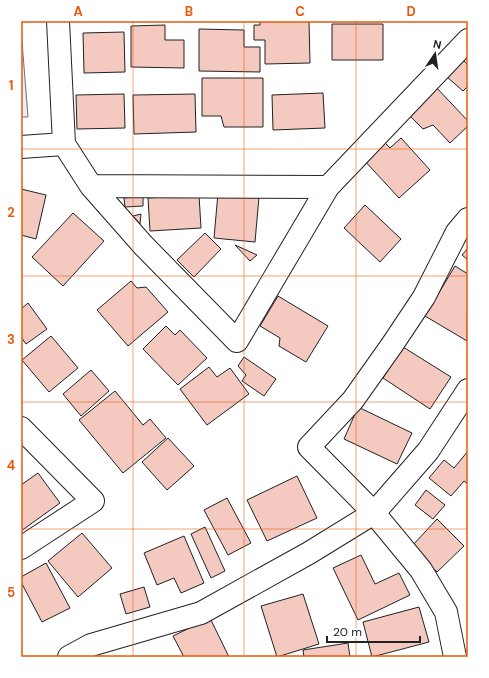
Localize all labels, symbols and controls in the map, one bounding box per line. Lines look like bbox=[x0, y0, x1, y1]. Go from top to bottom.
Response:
text: A bbox=[73, 3, 83, 20]
text: B bbox=[185, 3, 193, 20]
text: C bbox=[295, 3, 305, 20]
text: D bbox=[406, 3, 416, 20]
north arrow bbox=[415, 34, 455, 74]
text: N bbox=[432, 37, 443, 52]
text: 1 bbox=[9, 77, 13, 94]
text: 2 bbox=[7, 204, 15, 221]
text: 3 bbox=[7, 331, 15, 348]
text: 4 bbox=[7, 457, 15, 474]
text: 5 bbox=[7, 584, 15, 601]
scale bar bbox=[327, 618, 420, 644]
text: 20 m bbox=[333, 624, 362, 640]

